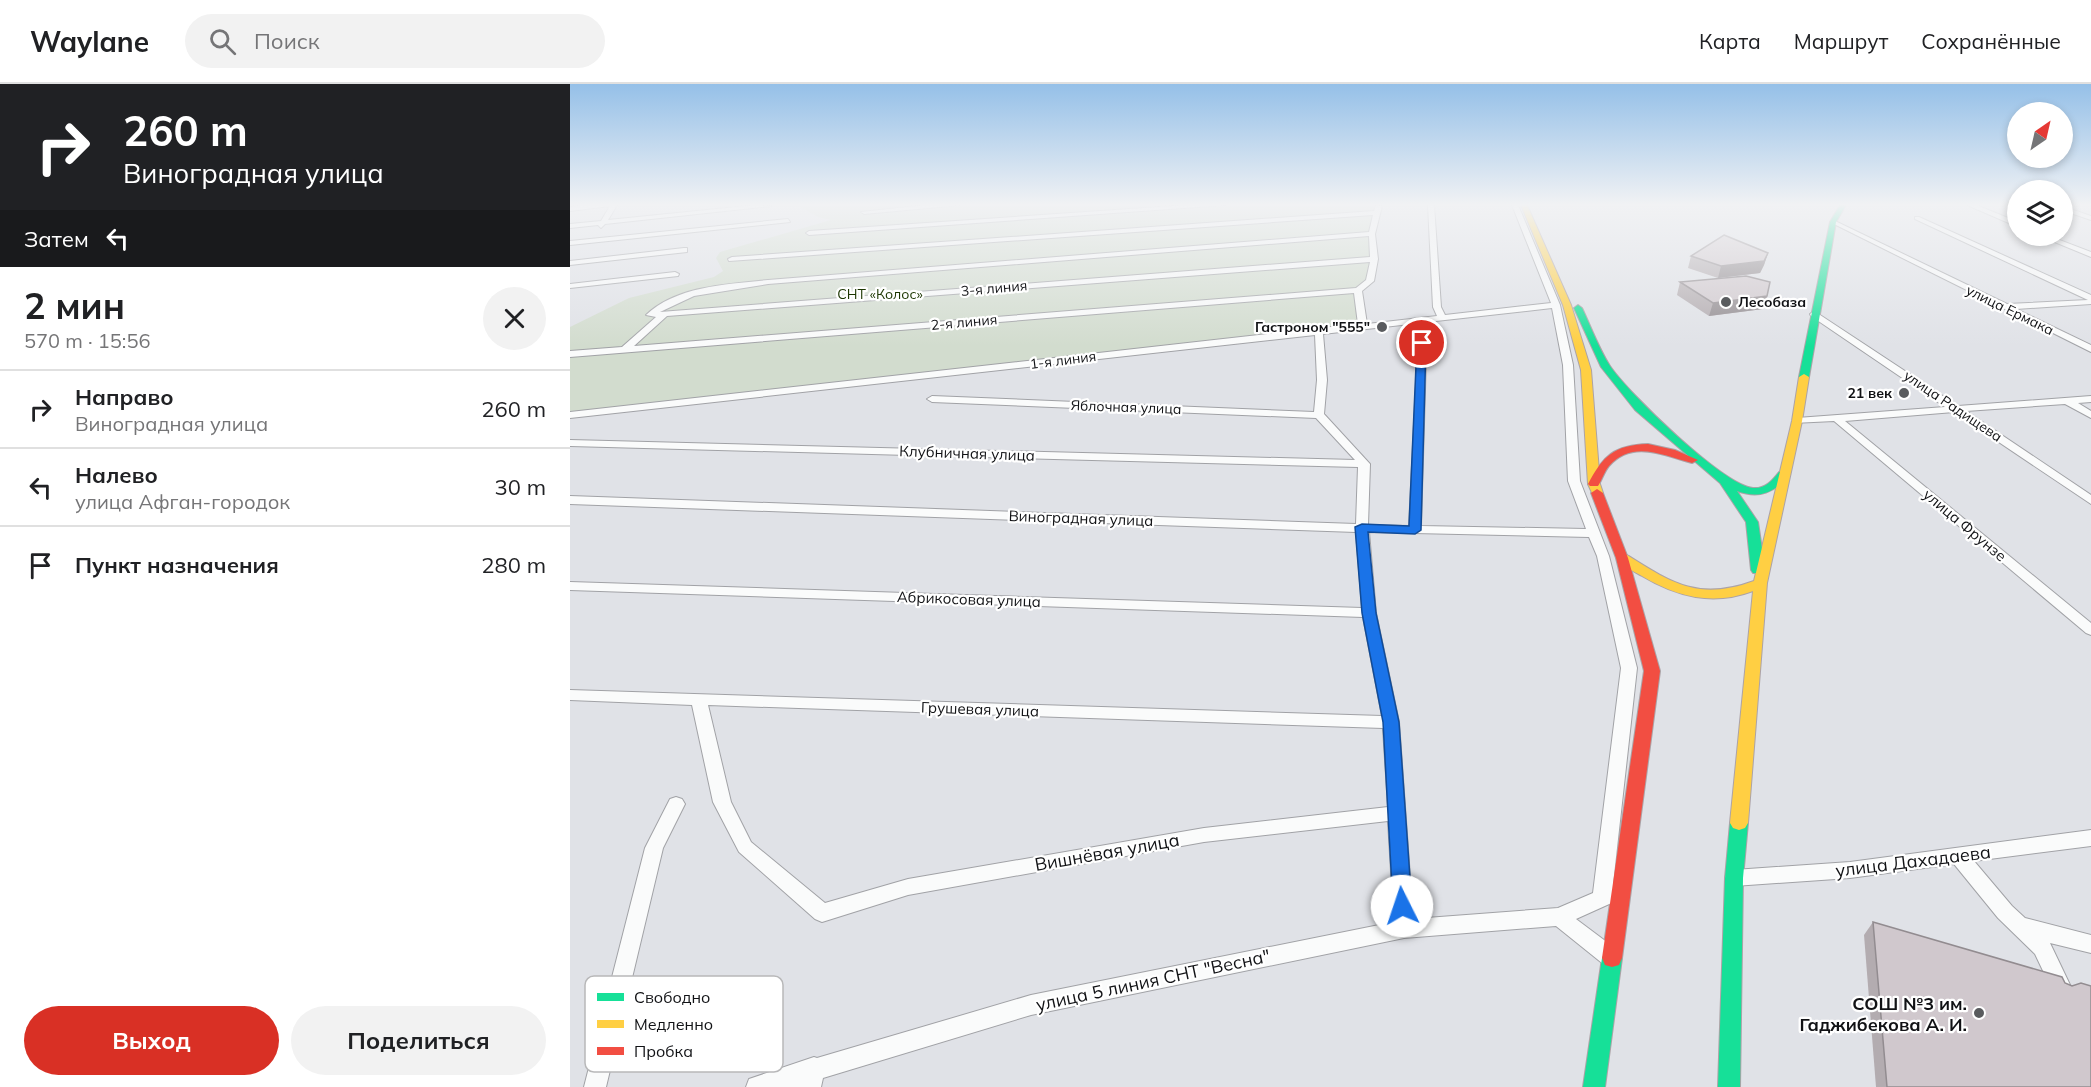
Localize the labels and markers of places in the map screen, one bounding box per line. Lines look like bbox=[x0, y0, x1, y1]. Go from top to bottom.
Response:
place label: Лесобаза bbox=[1738, 293, 1806, 311]
marker: Лесобаза bbox=[1719, 295, 1733, 309]
pin bbox=[1396, 317, 1447, 368]
place label: Гастроном "555" bbox=[1255, 318, 1370, 336]
marker: Гастроном "555" bbox=[1375, 320, 1389, 334]
place label: 21 век bbox=[1847, 384, 1893, 402]
marker: 21 век bbox=[1897, 386, 1911, 400]
place label: СОШ №3 им. Гаджибекова А. И. bbox=[1799, 992, 1967, 1036]
marker: СОШ №3 им. Гаджибекова А. И. bbox=[1972, 1006, 1986, 1020]

